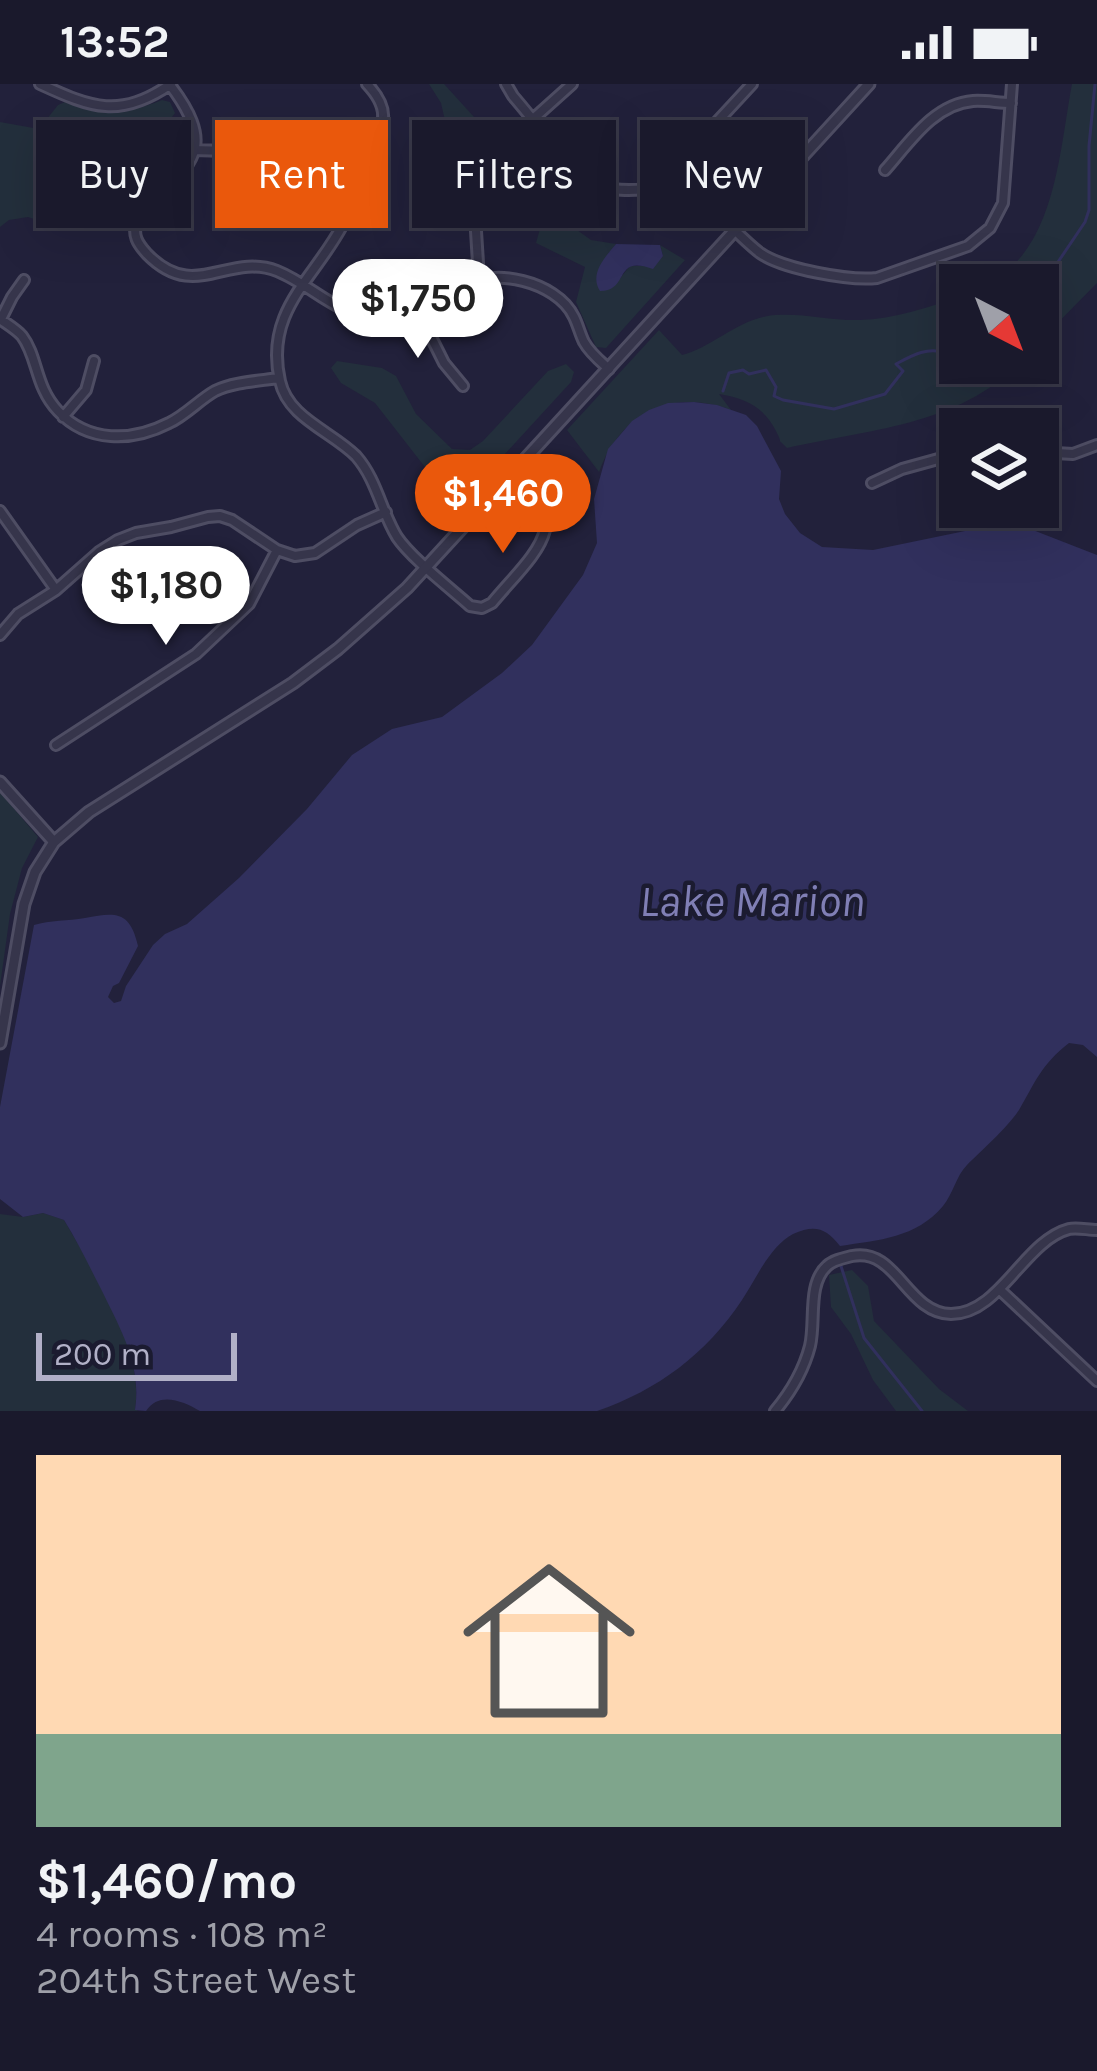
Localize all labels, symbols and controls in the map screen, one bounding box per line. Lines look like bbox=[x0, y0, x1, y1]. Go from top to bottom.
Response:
text: 13:52 bbox=[60, 16, 170, 68]
chip: Buy bbox=[36, 120, 191, 228]
chip: Rent bbox=[215, 120, 388, 228]
chip: Filters bbox=[412, 120, 616, 228]
chip: New bbox=[640, 120, 805, 228]
pin: $1,750 bbox=[320, 259, 516, 361]
north arrow bbox=[939, 264, 1059, 384]
map controls bbox=[939, 264, 1059, 528]
text: $1,750 bbox=[359, 275, 477, 321]
button: layers bbox=[939, 408, 1059, 528]
pin: $1,460 bbox=[405, 454, 601, 556]
text: $1,460 bbox=[442, 470, 564, 516]
pin: $1,180 bbox=[68, 546, 264, 648]
text: $1,180 bbox=[109, 562, 223, 608]
water label: Lake Marion bbox=[639, 875, 865, 927]
scale bar bbox=[36, 1327, 237, 1380]
text: 200 m bbox=[54, 1335, 151, 1373]
icon: home bbox=[441, 1533, 657, 1749]
text: $1,460/mo bbox=[36, 1851, 297, 1911]
text: 4 rooms · 108 m² bbox=[36, 1911, 328, 1957]
text: 204th Street West bbox=[36, 1957, 356, 2003]

